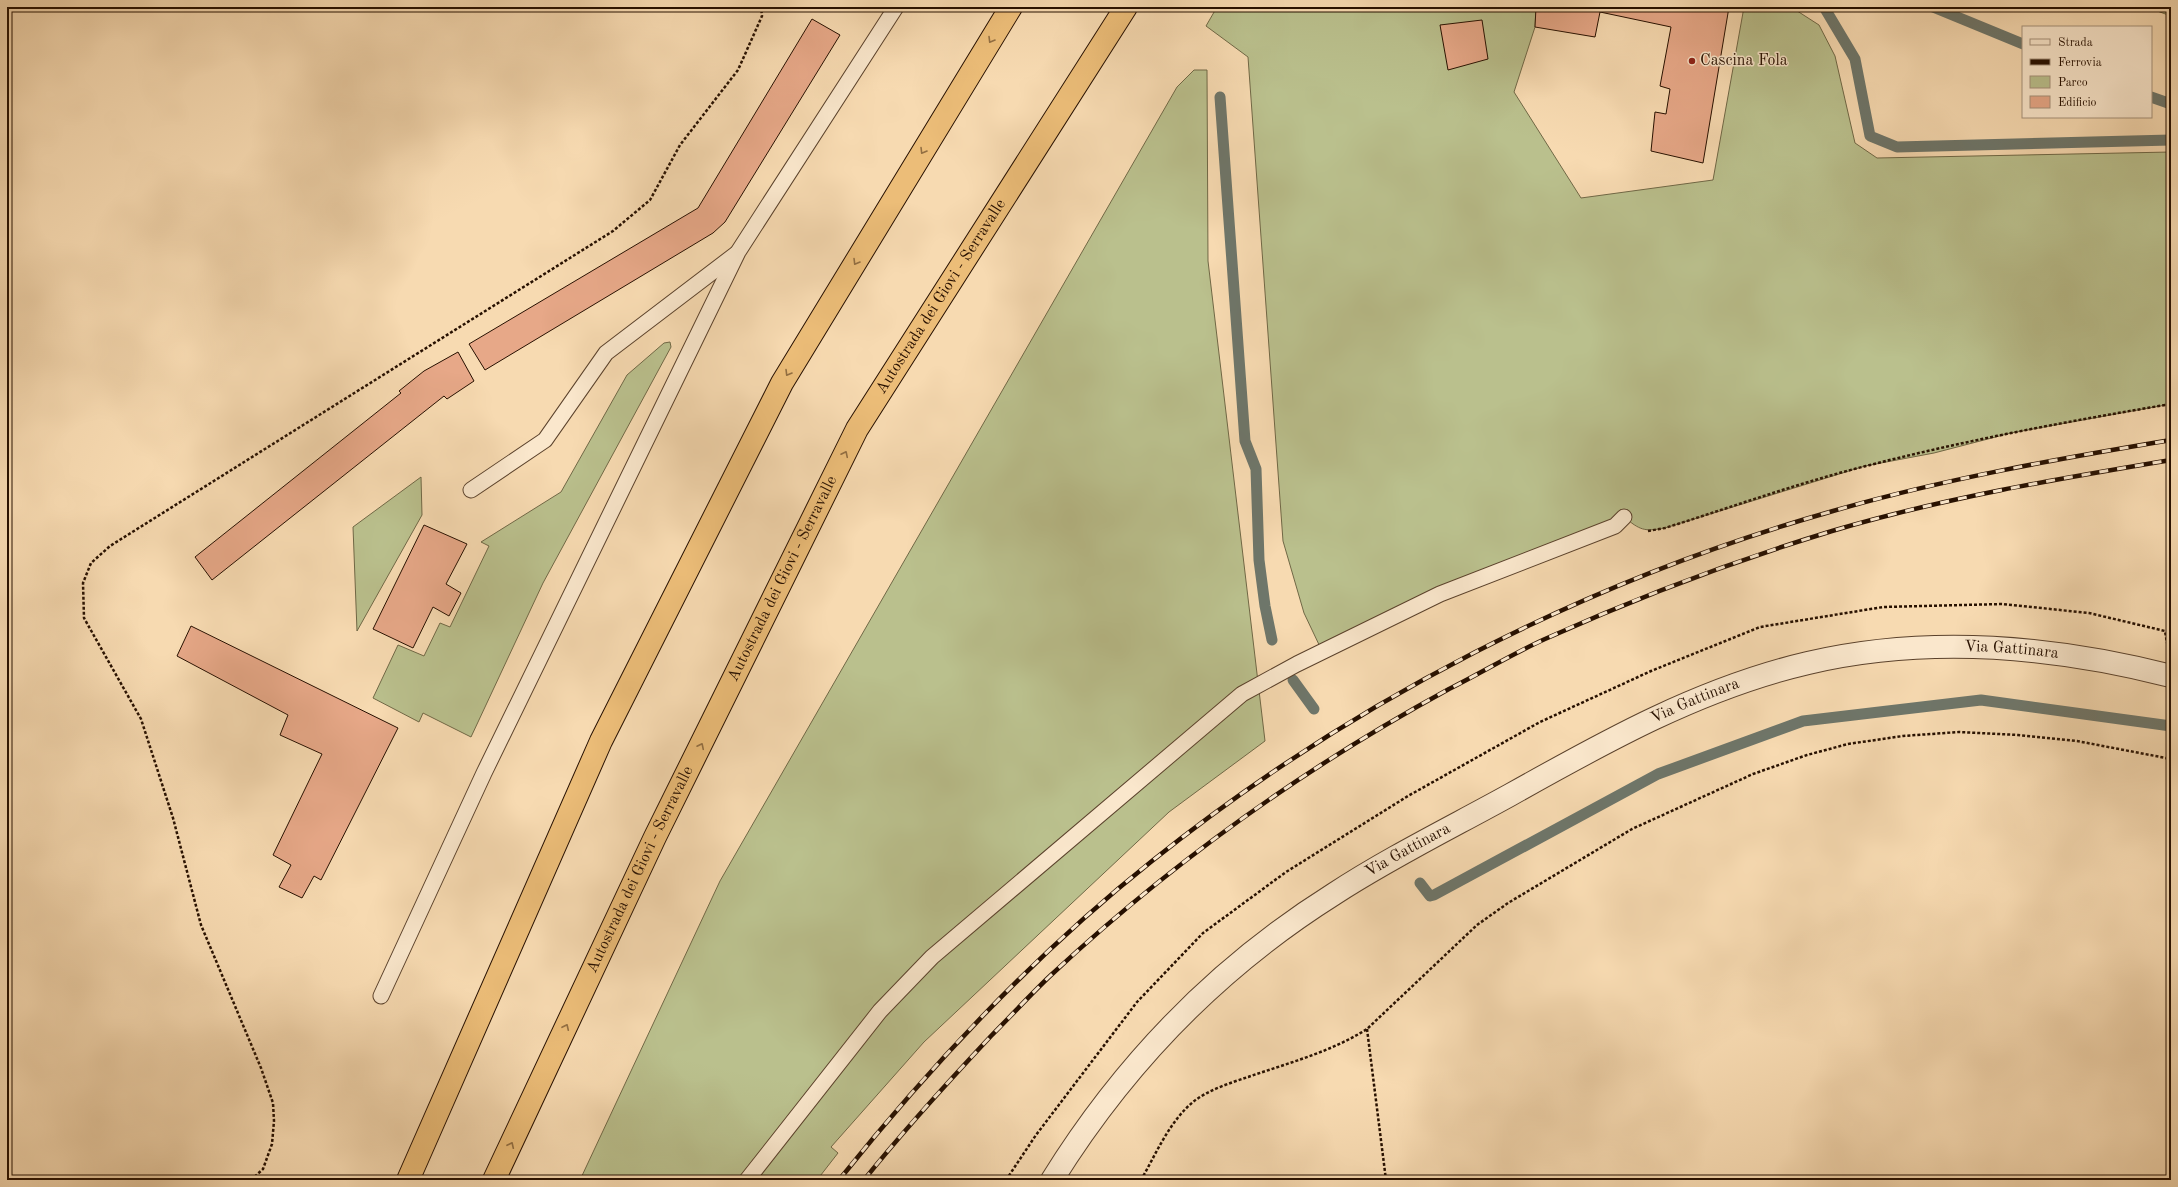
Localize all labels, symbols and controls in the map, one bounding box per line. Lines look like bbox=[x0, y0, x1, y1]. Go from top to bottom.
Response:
legend bbox=[2022, 26, 2152, 118]
one-way arrow bbox=[988, 36, 996, 43]
text: Strada bbox=[2058, 37, 2093, 49]
place label: Cascina Fola bbox=[1700, 53, 1788, 69]
marker: Cascina Fola bbox=[1687, 56, 1697, 66]
text: Ferrovia bbox=[2058, 57, 2102, 69]
text: Parco bbox=[2058, 77, 2088, 89]
text: Edificio bbox=[2058, 97, 2097, 109]
one-way arrow bbox=[921, 147, 928, 154]
street label: Autostrada dei Giovi - Serravalle bbox=[873, 197, 1009, 397]
one-way arrow bbox=[853, 258, 860, 265]
one-way arrow bbox=[785, 369, 792, 376]
one-way arrow bbox=[841, 450, 848, 458]
street label: Autostrada dei Giovi - Serravalle bbox=[725, 473, 840, 684]
street label: Via Gattinara bbox=[1964, 639, 2060, 662]
street label: Via Gattinara bbox=[1648, 676, 1742, 727]
one-way arrow bbox=[696, 742, 704, 750]
street label: Autostrada dei Giovi - Serravalle bbox=[584, 764, 697, 976]
street label: Via Gattinara bbox=[1363, 821, 1453, 880]
one-way arrow bbox=[561, 1024, 569, 1031]
one-way arrow bbox=[506, 1141, 514, 1149]

